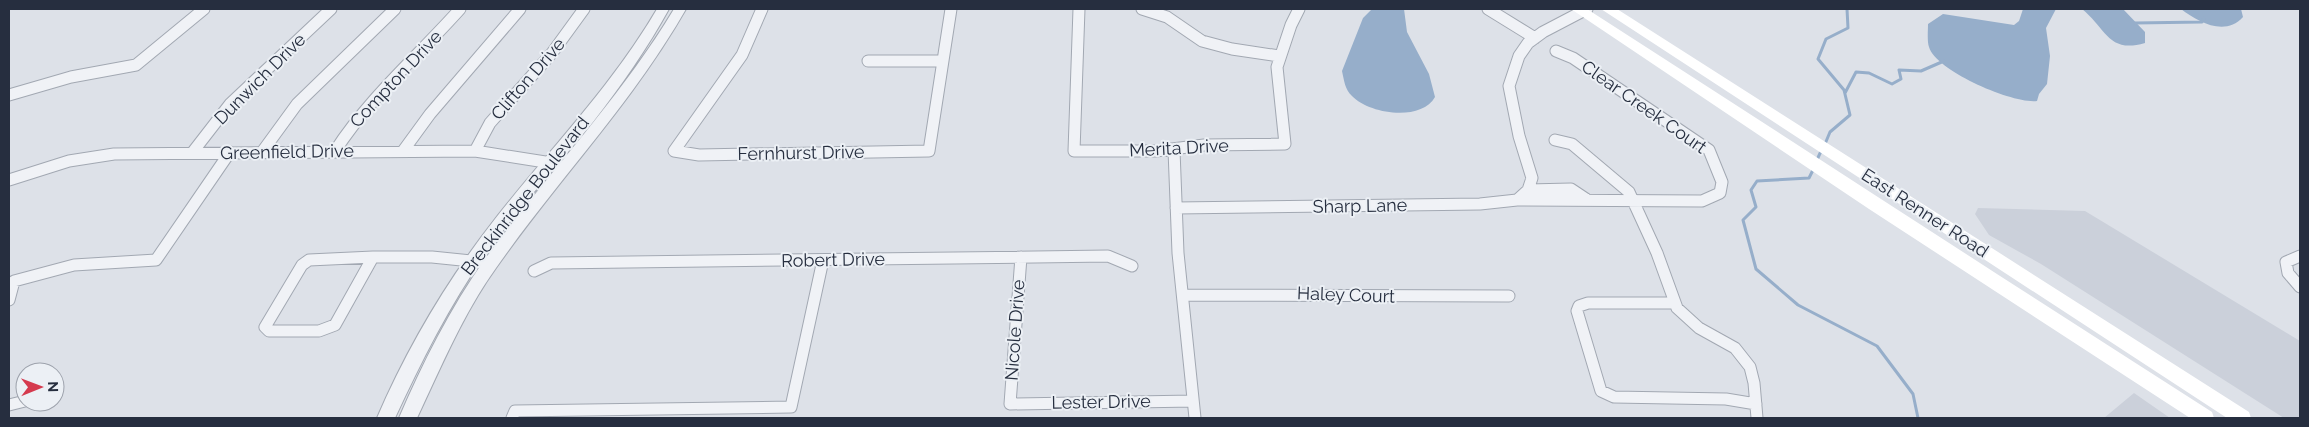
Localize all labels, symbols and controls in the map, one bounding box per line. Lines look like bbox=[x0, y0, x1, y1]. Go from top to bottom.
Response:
street label: Compton Drive bbox=[345, 25, 446, 132]
street label: Dunwich Drive bbox=[210, 28, 310, 129]
street label: Clifton Drive bbox=[486, 33, 569, 124]
street label: Clear Creek Court bbox=[1578, 56, 1711, 158]
street label: Breckinridge Boulevard bbox=[456, 112, 593, 279]
street label: Merita Drive bbox=[1129, 134, 1230, 161]
street label: Greenfield Drive bbox=[220, 140, 354, 163]
street label: Fernhurst Drive bbox=[737, 141, 865, 164]
street label: East Renner Road bbox=[1858, 164, 1993, 261]
street label: Sharp Lane bbox=[1313, 194, 1408, 217]
street label: Robert Drive bbox=[781, 248, 885, 271]
street label: Nicole Drive bbox=[1000, 278, 1029, 381]
street label: Haley Court bbox=[1297, 282, 1395, 307]
north arrow bbox=[15, 362, 65, 412]
text: N bbox=[45, 381, 61, 392]
street label: Lester Drive bbox=[1051, 390, 1151, 413]

